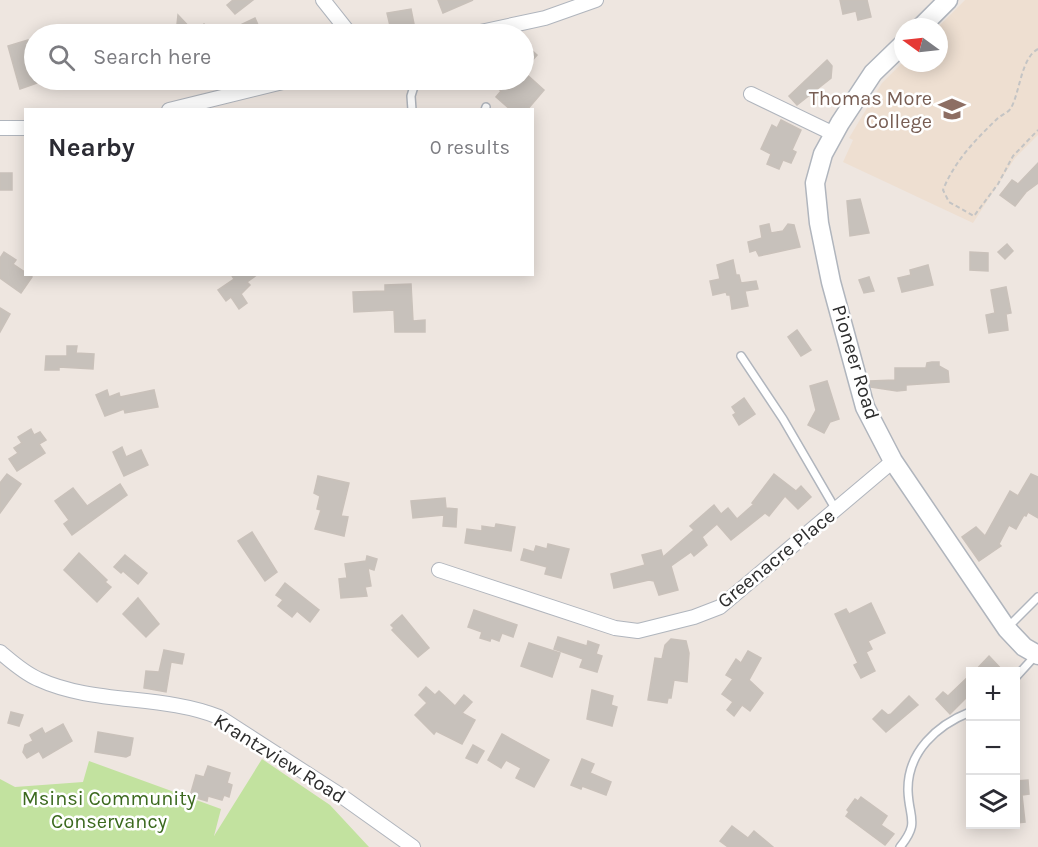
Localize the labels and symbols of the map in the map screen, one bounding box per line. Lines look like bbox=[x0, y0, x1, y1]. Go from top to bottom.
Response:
north arrow bbox=[894, 18, 948, 72]
place label: Thomas More College bbox=[809, 87, 932, 133]
school or university icon: Thomas More College bbox=[937, 94, 967, 124]
street label: Pioneer Road bbox=[827, 302, 884, 422]
street label: Greenacre Place bbox=[713, 504, 840, 613]
street label: Krantzview Road bbox=[210, 709, 350, 808]
park label: Msinsi Community Conservancy bbox=[22, 787, 196, 833]

